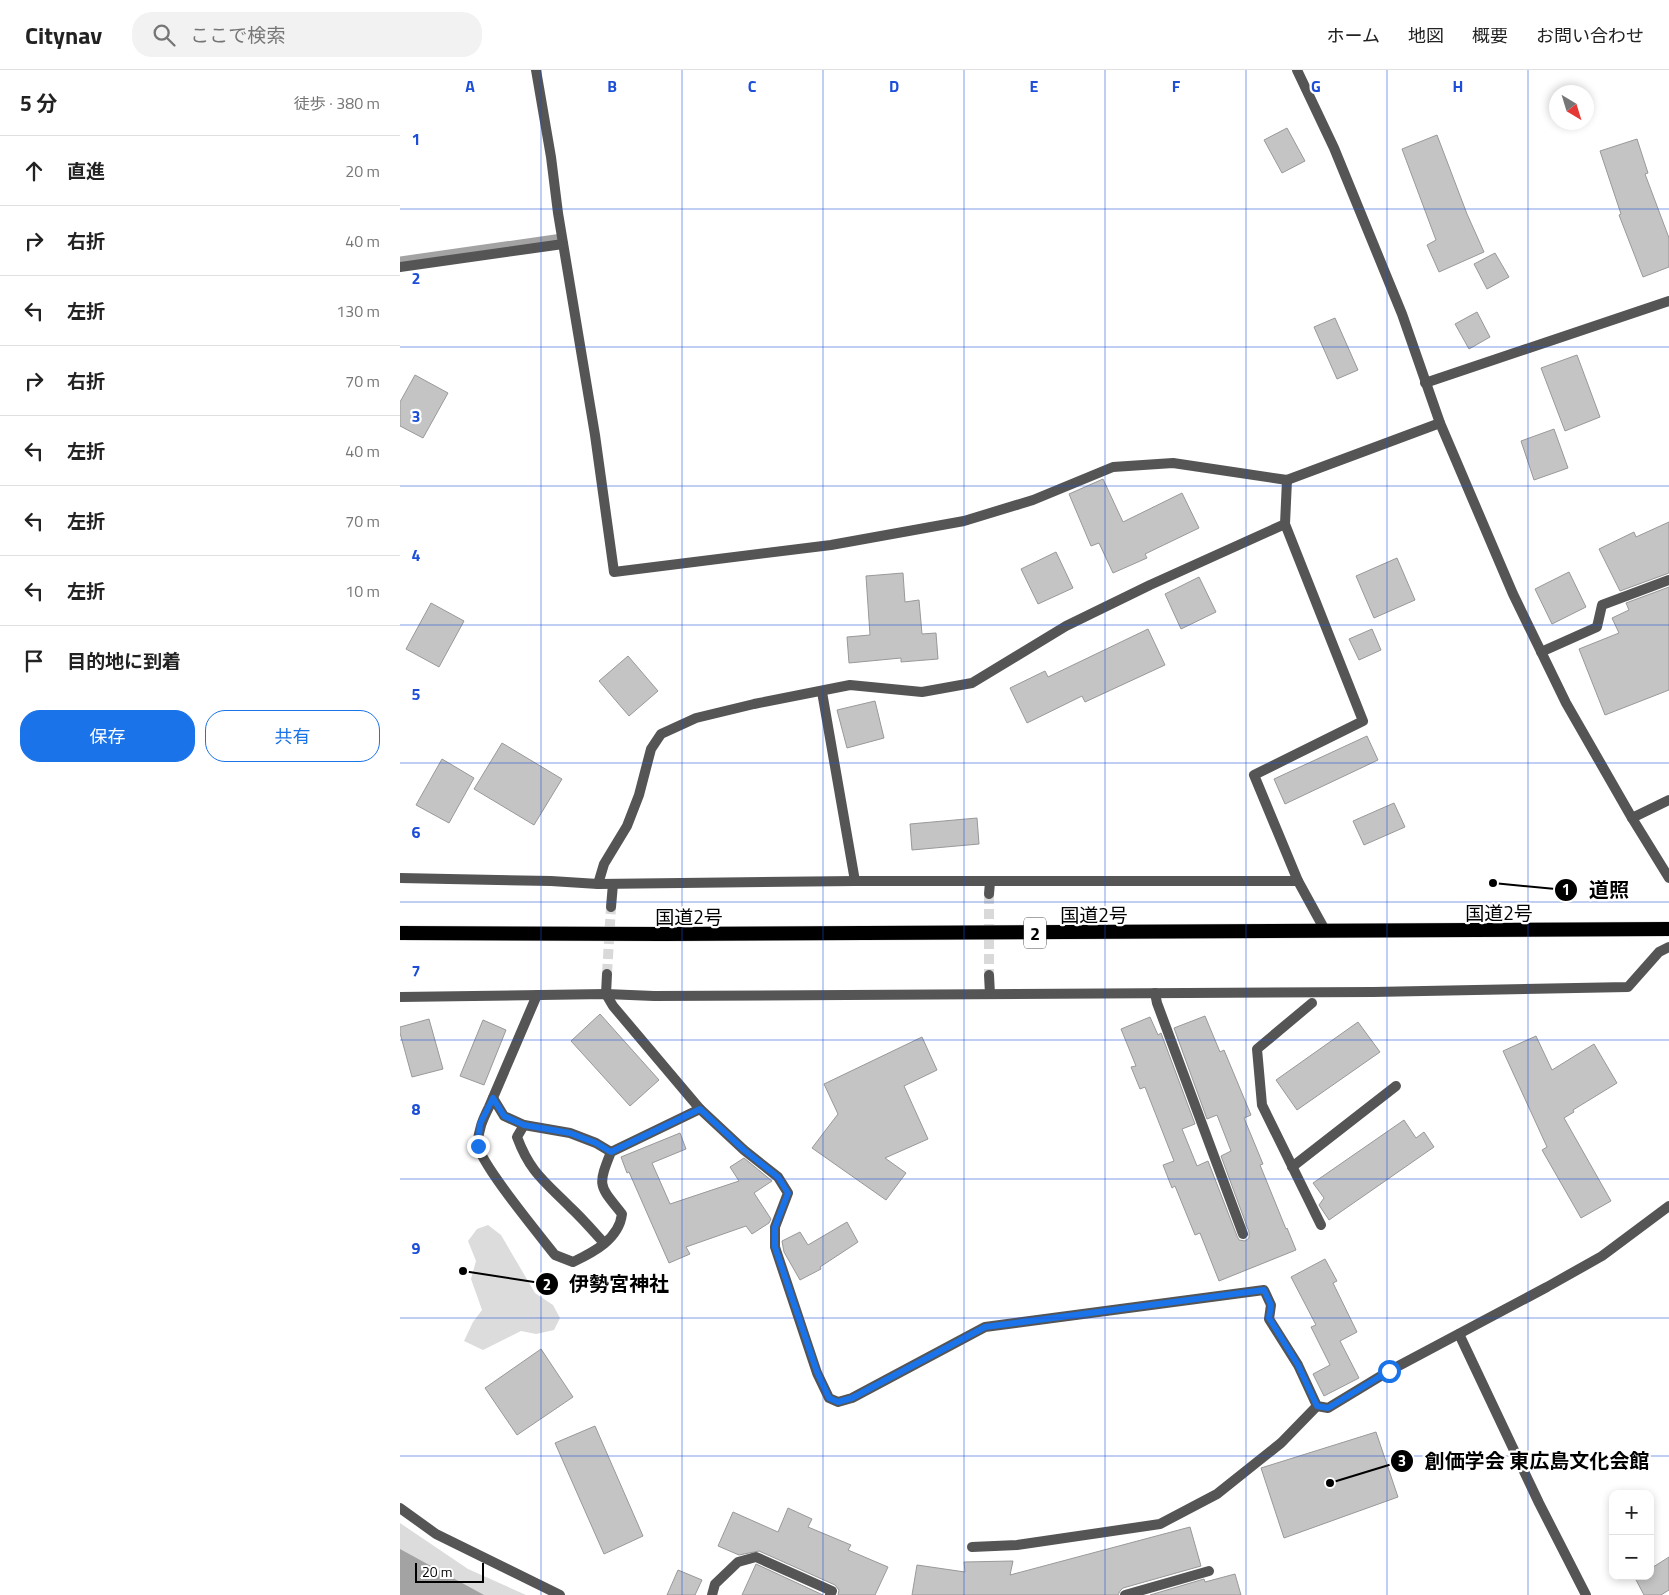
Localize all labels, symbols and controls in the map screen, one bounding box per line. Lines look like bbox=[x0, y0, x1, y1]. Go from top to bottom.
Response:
search box bbox=[132, 12, 482, 57]
text: Citynav bbox=[25, 17, 102, 53]
text: ここで検索 bbox=[190, 20, 285, 49]
icon: search bbox=[150, 21, 178, 49]
text: ホーム bbox=[1327, 22, 1380, 49]
text: 地図 bbox=[1408, 22, 1444, 49]
text: 概要 bbox=[1472, 22, 1508, 49]
text: お問い合わせ bbox=[1536, 22, 1644, 49]
text: A bbox=[465, 74, 475, 98]
text: B bbox=[607, 74, 617, 98]
text: C bbox=[748, 74, 757, 98]
text: D bbox=[889, 74, 899, 98]
text: E bbox=[1030, 74, 1039, 98]
text: F bbox=[1172, 74, 1181, 98]
text: G bbox=[1311, 74, 1321, 98]
text: H bbox=[1453, 74, 1463, 98]
north arrow bbox=[1549, 85, 1594, 130]
text: 5 分 bbox=[20, 87, 57, 119]
text: 徒歩 · 380 m bbox=[294, 91, 380, 115]
text: 1 bbox=[412, 127, 420, 151]
text: 直進 bbox=[67, 156, 105, 185]
icon: ahead bbox=[20, 157, 48, 185]
text: 20 m bbox=[345, 159, 380, 183]
text: 右折 bbox=[67, 226, 105, 255]
icon: right bbox=[20, 227, 48, 255]
text: 40 m bbox=[345, 229, 380, 253]
text: 2 bbox=[412, 266, 420, 290]
text: 左折 bbox=[67, 296, 105, 325]
icon: left bbox=[20, 297, 48, 325]
text: 130 m bbox=[336, 299, 380, 323]
text: 右折 bbox=[67, 366, 105, 395]
icon: right bbox=[20, 367, 48, 395]
text: 70 m bbox=[345, 369, 380, 393]
text: 3 bbox=[412, 404, 420, 428]
text: 左折 bbox=[67, 436, 105, 465]
icon: left bbox=[20, 437, 48, 465]
text: 40 m bbox=[345, 439, 380, 463]
text: 左折 bbox=[67, 506, 105, 535]
icon: left bbox=[20, 507, 48, 535]
text: 70 m bbox=[345, 509, 380, 533]
text: 4 bbox=[412, 543, 421, 567]
text: 左折 bbox=[67, 576, 105, 605]
icon: left bbox=[20, 577, 48, 605]
text: 10 m bbox=[345, 579, 380, 603]
text: 目的地に到着 bbox=[67, 646, 181, 675]
icon: arrive bbox=[20, 647, 48, 675]
text: 5 bbox=[412, 682, 421, 706]
button: 保存 bbox=[20, 710, 195, 762]
button: 共有 bbox=[205, 710, 380, 762]
text: 6 bbox=[412, 820, 421, 844]
callout: 道照 bbox=[1554, 872, 1639, 907]
text: 道照 bbox=[1589, 874, 1629, 905]
text: 1 bbox=[1562, 878, 1570, 901]
street label: 国道2号 bbox=[1465, 898, 1533, 927]
street label: 国道2号 bbox=[1060, 900, 1128, 929]
street label: 国道2号 bbox=[655, 902, 723, 931]
road number: 2 bbox=[1024, 918, 1046, 948]
text: 7 bbox=[412, 959, 420, 983]
text: 8 bbox=[412, 1097, 421, 1121]
route end bbox=[467, 1135, 490, 1158]
text: 9 bbox=[412, 1236, 421, 1260]
callout: 伊勢宮神社 bbox=[534, 1267, 679, 1302]
text: 伊勢宮神社 bbox=[569, 1268, 669, 1299]
text: 2 bbox=[543, 1273, 551, 1296]
route start bbox=[1378, 1360, 1401, 1383]
callout: 創価学会 東広島文化会館 bbox=[1390, 1443, 1659, 1478]
text: 創価学会 東広島文化会館 bbox=[1425, 1445, 1649, 1476]
text: 3 bbox=[1398, 1449, 1406, 1472]
map controls bbox=[1609, 1490, 1654, 1580]
button: + bbox=[1609, 1490, 1654, 1535]
button: − bbox=[1609, 1535, 1654, 1580]
scale bar bbox=[415, 1560, 484, 1583]
text: 20 m bbox=[422, 1561, 452, 1582]

